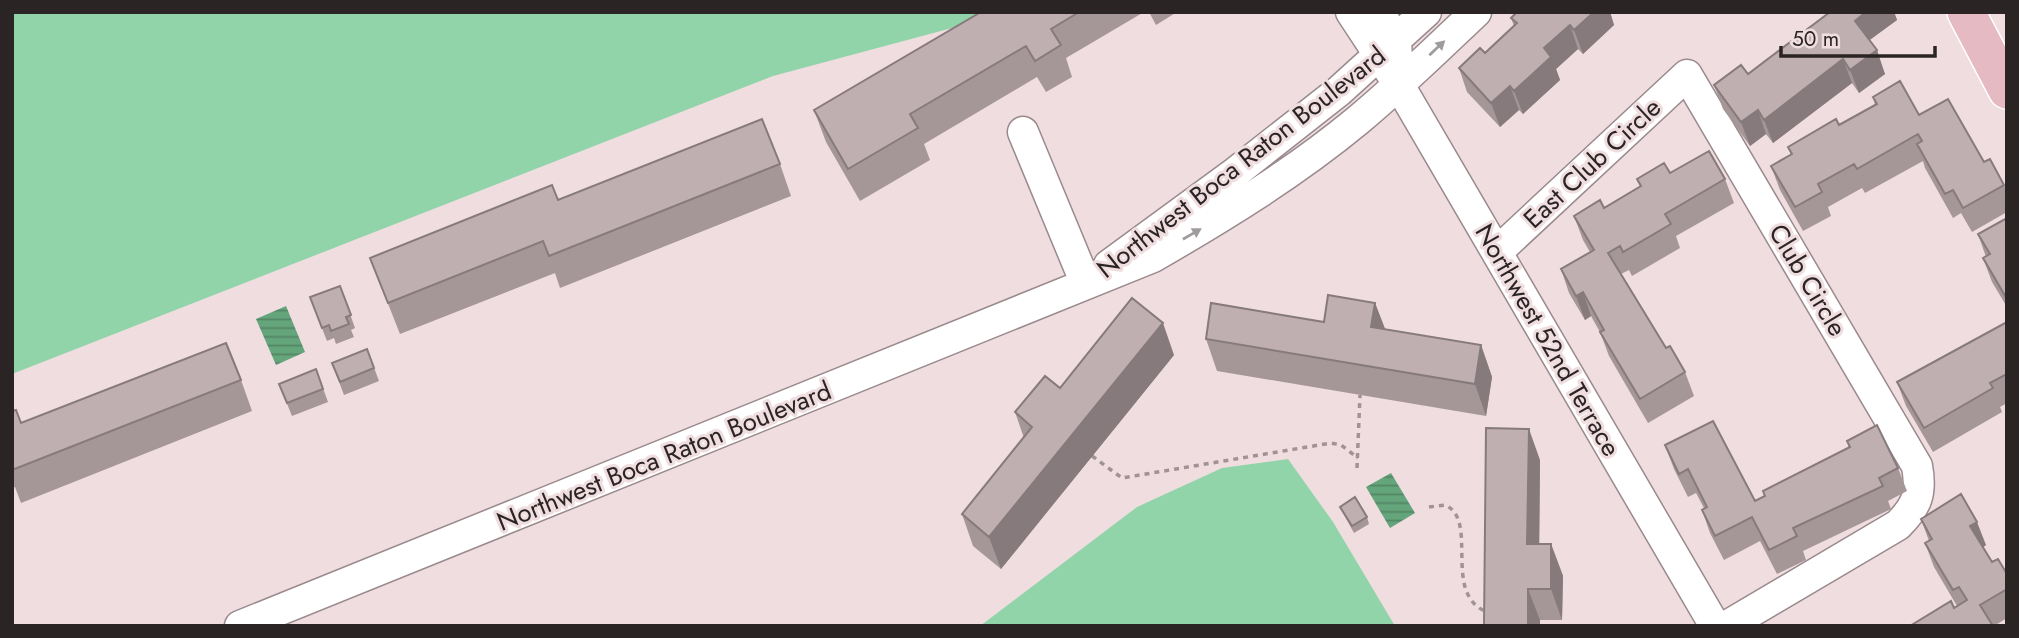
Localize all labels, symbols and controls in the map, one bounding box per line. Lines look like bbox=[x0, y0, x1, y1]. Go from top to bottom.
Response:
scale bar bbox=[1781, 14, 1935, 58]
text: 50 m bbox=[1792, 24, 1839, 54]
street label: Northwest Boca Raton Boulevard bbox=[1088, 37, 1394, 287]
one-way arrow bbox=[1428, 41, 1445, 57]
street label: East Club Circle bbox=[1515, 89, 1669, 237]
street label: Northwest 52nd Terrace bbox=[1466, 217, 1630, 463]
street label: Club Circle bbox=[1760, 217, 1856, 343]
one-way arrow bbox=[1183, 228, 1202, 240]
street label: Northwest Boca Raton Boulevard bbox=[491, 371, 837, 541]

